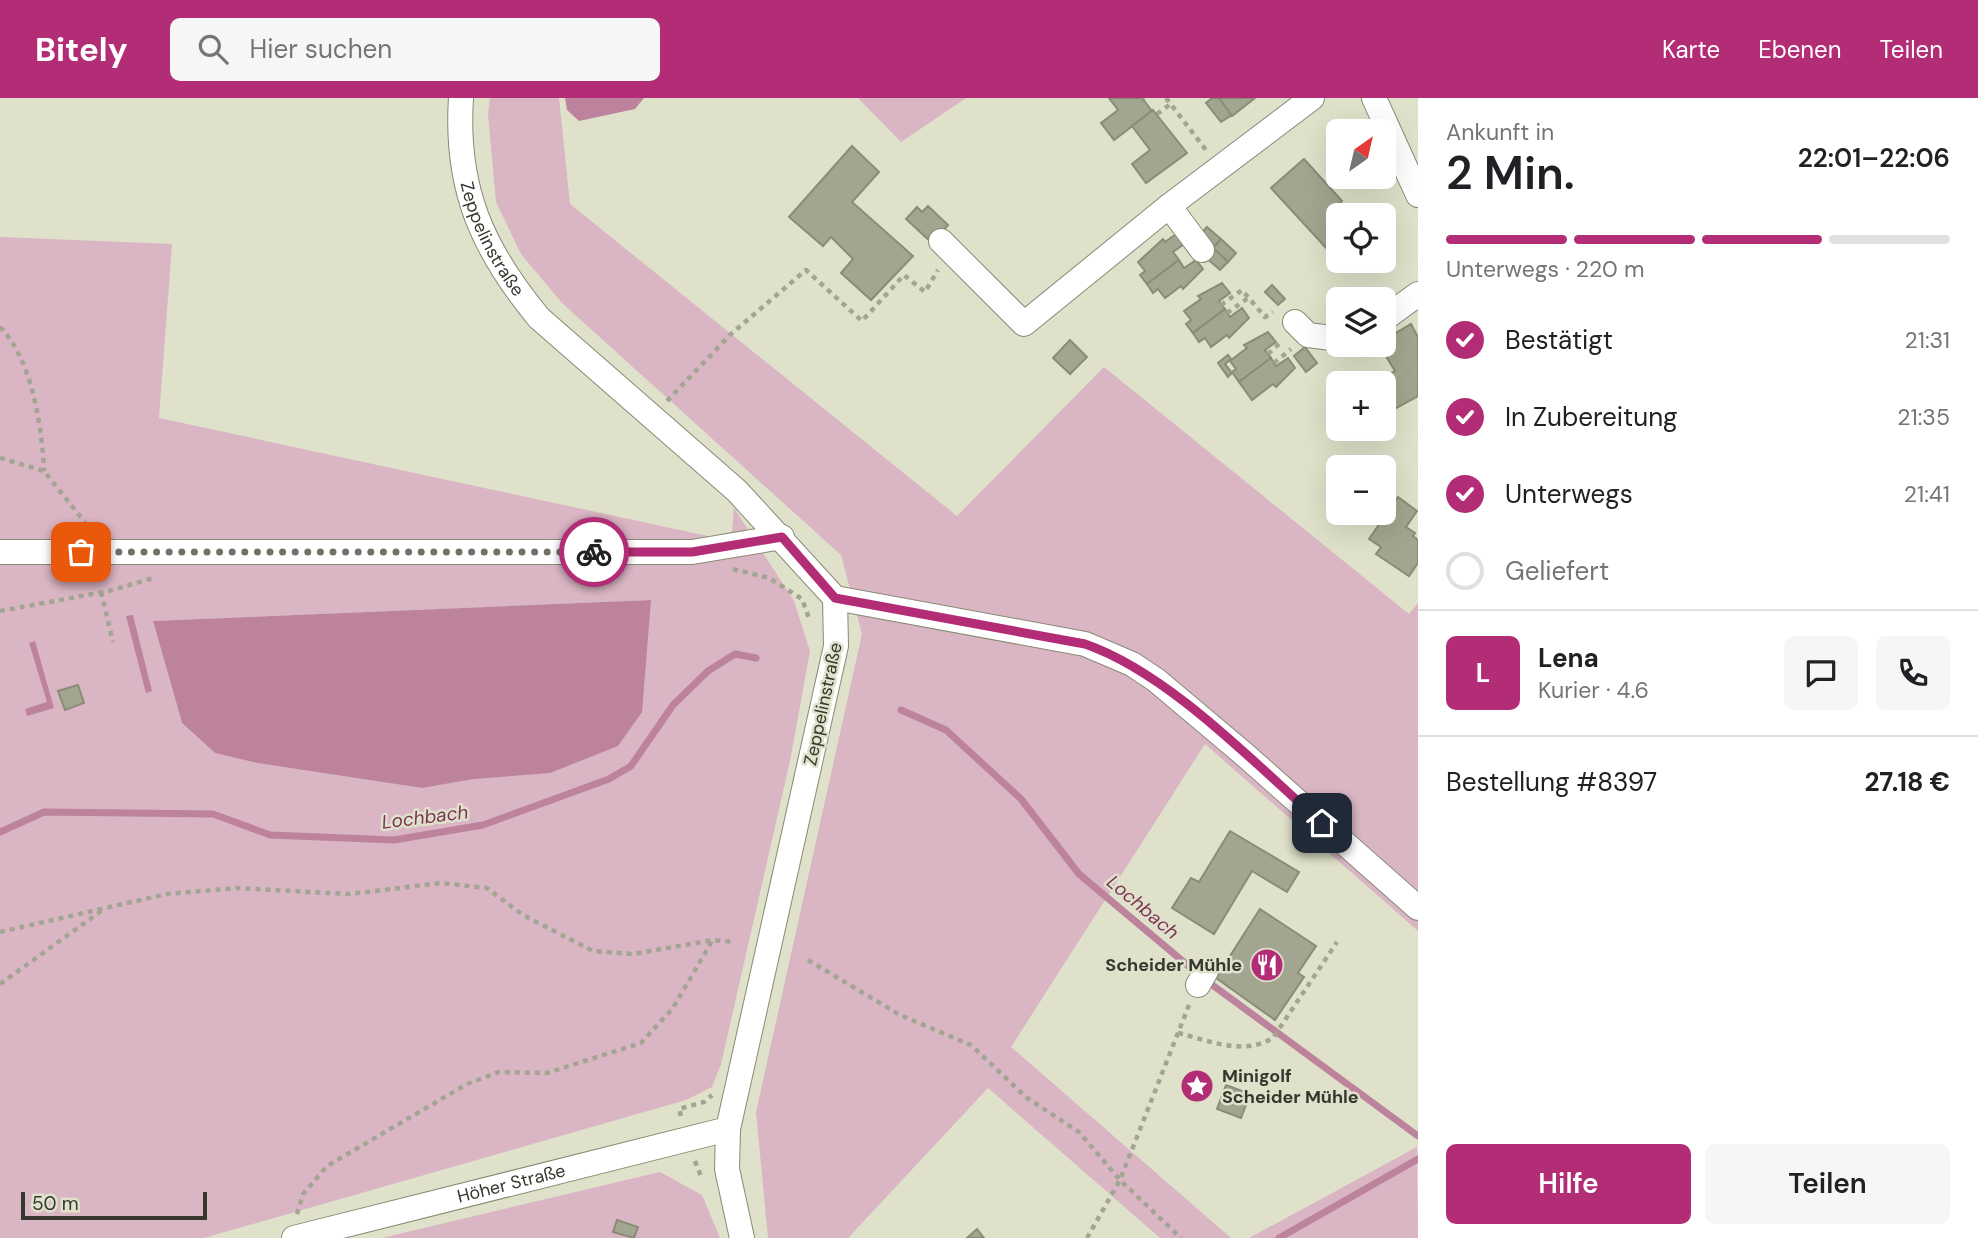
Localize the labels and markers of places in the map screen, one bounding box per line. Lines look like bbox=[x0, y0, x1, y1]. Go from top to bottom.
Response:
pin bbox=[51, 522, 111, 582]
pin bbox=[1292, 793, 1352, 853]
restaurant icon: Scheider Mühle bbox=[1248, 946, 1286, 984]
place label: Scheider Mühle bbox=[1105, 953, 1242, 977]
place label: Minigolf Scheider Mühle bbox=[1222, 1064, 1359, 1109]
place icon: Minigolf Scheider Mühle bbox=[1178, 1067, 1216, 1105]

